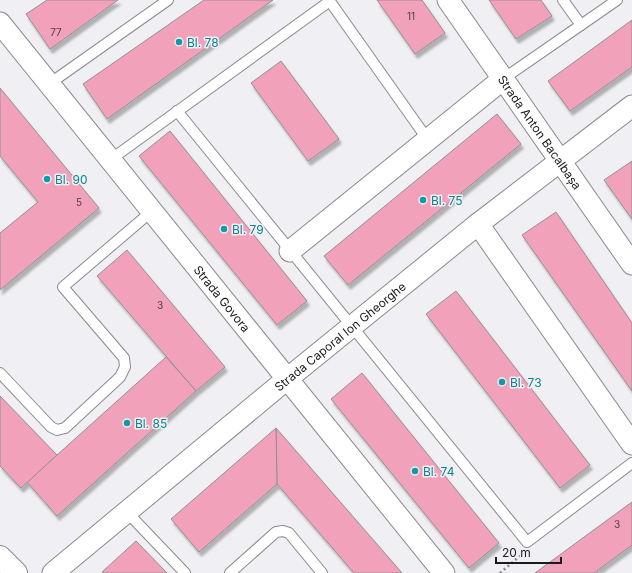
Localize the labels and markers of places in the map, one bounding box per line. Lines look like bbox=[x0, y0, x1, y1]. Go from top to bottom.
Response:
place label: Bl. 78 bbox=[187, 35, 219, 50]
marker: Bl. 78 bbox=[174, 37, 184, 47]
place label: Bl. 90 bbox=[55, 172, 88, 187]
marker: Bl. 90 bbox=[42, 174, 52, 184]
place label: Bl. 75 bbox=[431, 193, 463, 208]
marker: Bl. 75 bbox=[418, 195, 428, 205]
place label: Bl. 79 bbox=[232, 222, 264, 237]
marker: Bl. 79 bbox=[219, 224, 229, 234]
place label: Bl. 73 bbox=[510, 375, 542, 390]
marker: Bl. 73 bbox=[497, 377, 507, 387]
place label: Bl. 85 bbox=[135, 416, 167, 431]
marker: Bl. 85 bbox=[122, 418, 132, 428]
place label: Bl. 74 bbox=[423, 464, 455, 479]
marker: Bl. 74 bbox=[410, 466, 420, 476]

